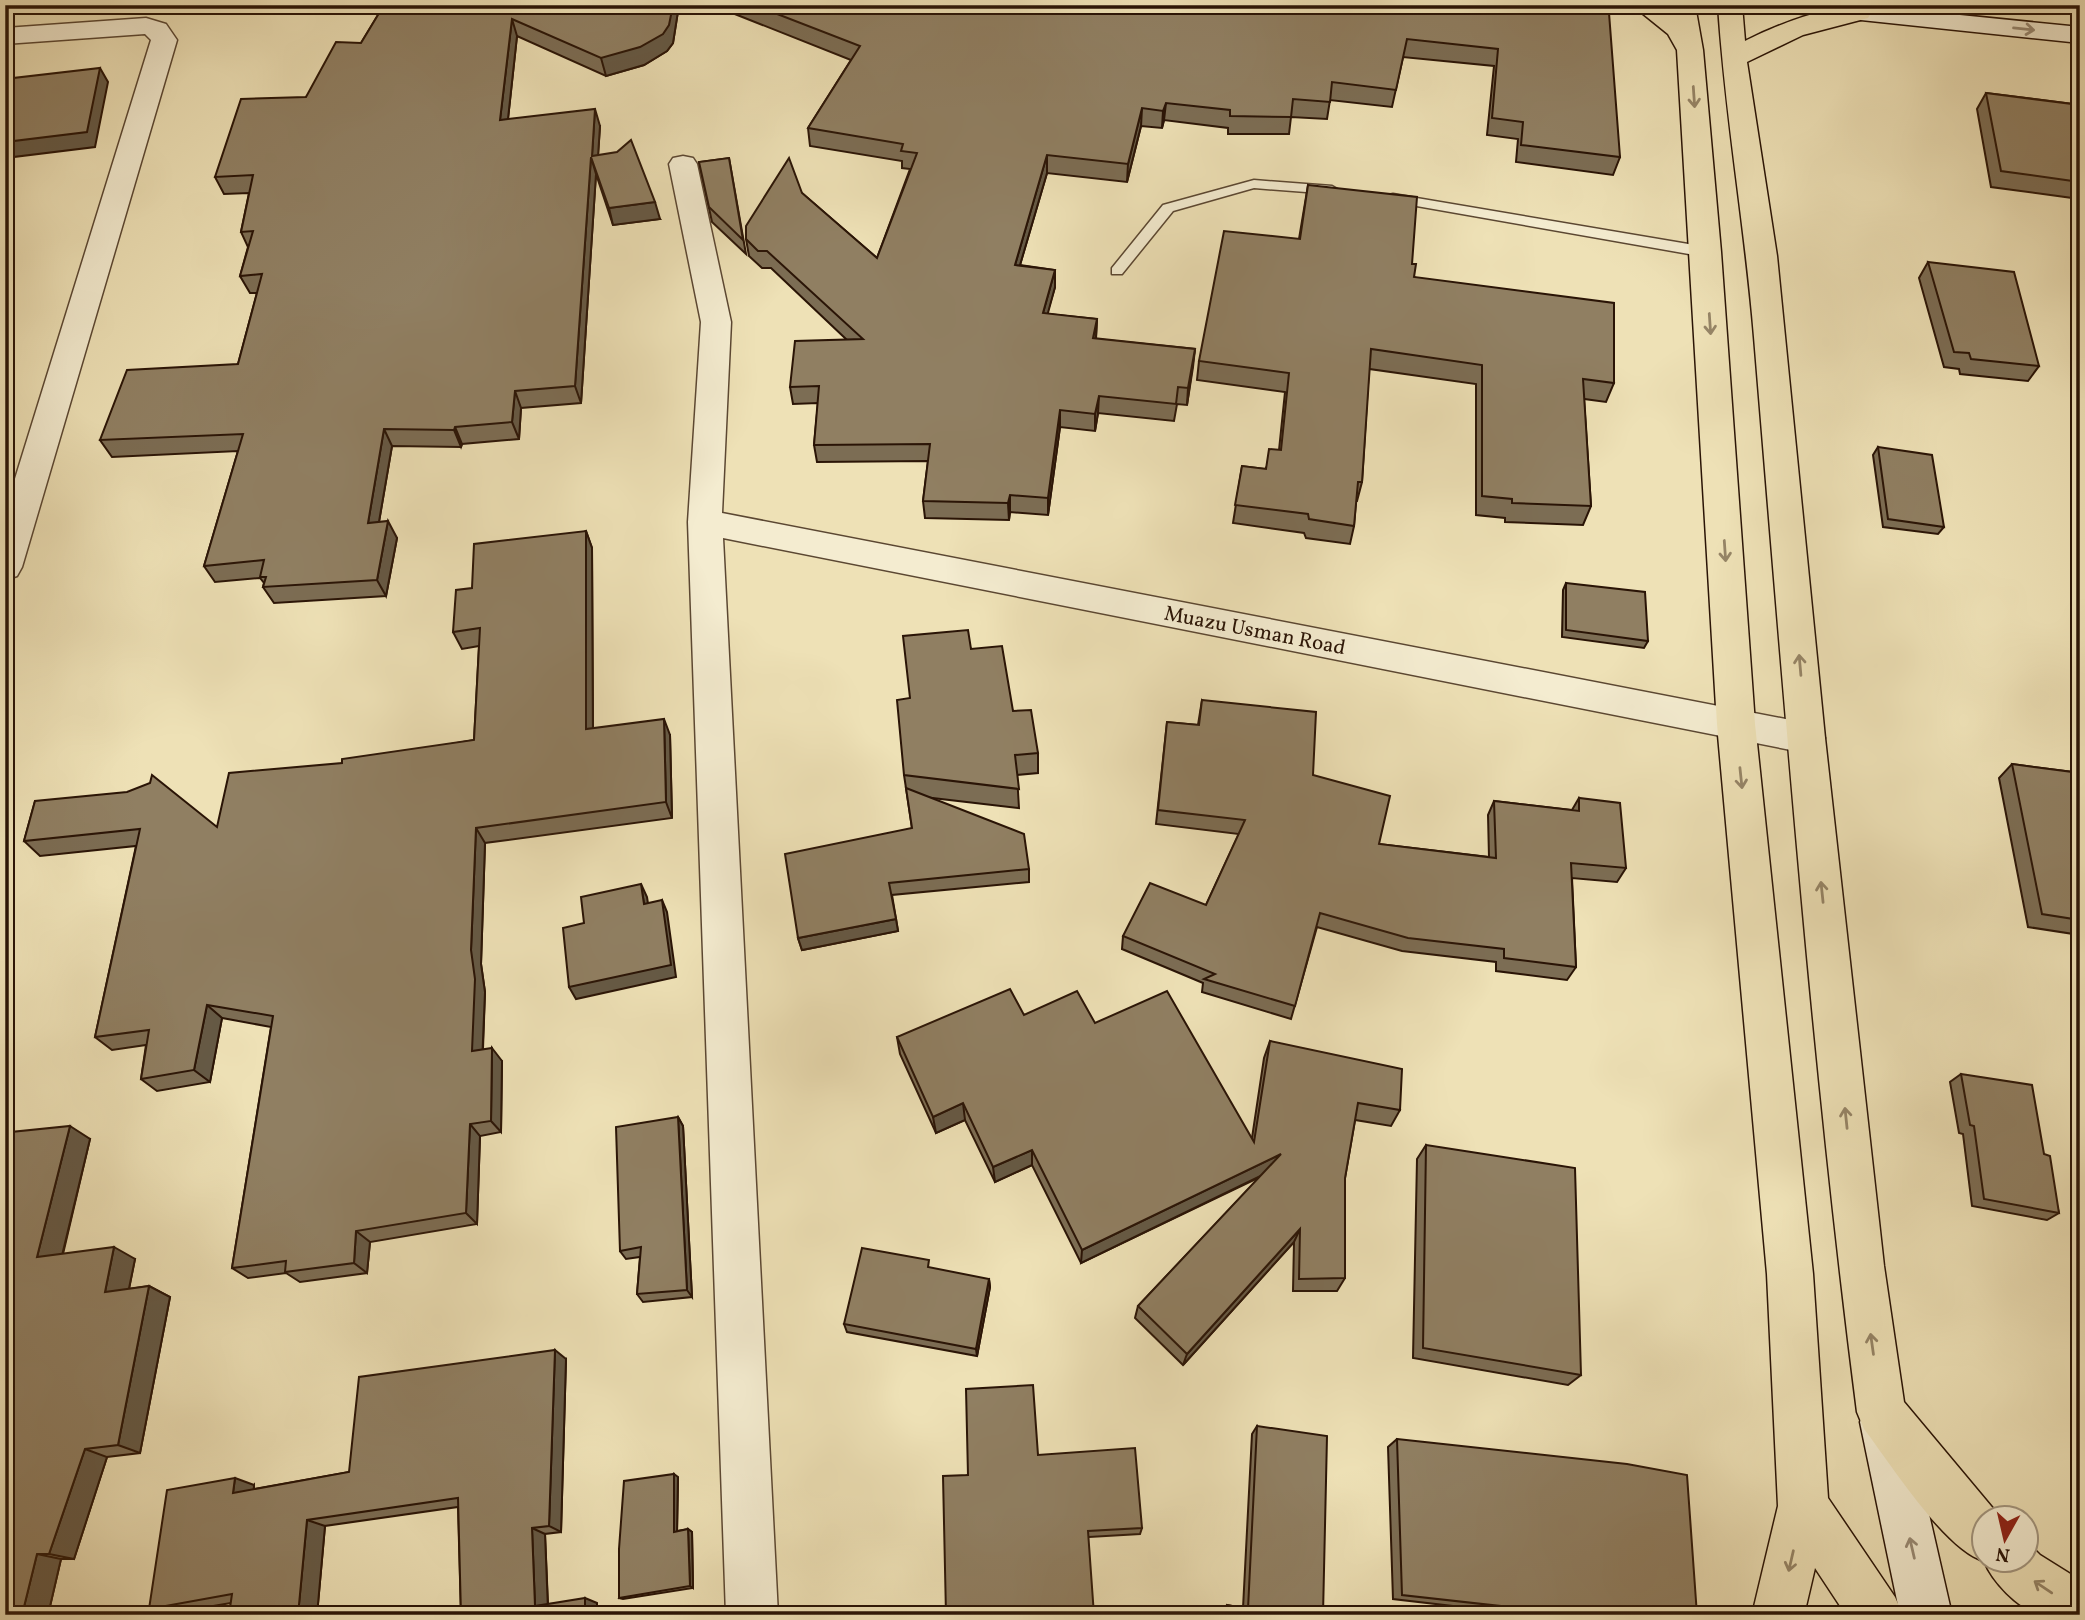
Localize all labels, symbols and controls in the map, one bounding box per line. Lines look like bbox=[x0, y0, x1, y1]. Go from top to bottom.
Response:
one-way arrow bbox=[2012, 23, 2034, 36]
one-way arrow bbox=[1688, 85, 1701, 108]
one-way arrow bbox=[1704, 312, 1717, 335]
one-way arrow bbox=[1719, 539, 1732, 562]
street label: Muazu Usman Road bbox=[1161, 600, 1348, 663]
one-way arrow bbox=[1793, 655, 1806, 677]
one-way arrow bbox=[1735, 766, 1748, 789]
one-way arrow bbox=[1816, 881, 1829, 904]
one-way arrow bbox=[1839, 1107, 1852, 1130]
one-way arrow bbox=[1865, 1333, 1878, 1356]
north arrow bbox=[1969, 1504, 2039, 1574]
one-way arrow bbox=[1904, 1537, 1918, 1560]
text: N bbox=[1994, 1540, 2012, 1568]
one-way arrow bbox=[1784, 1549, 1797, 1572]
one-way arrow bbox=[2034, 1580, 2054, 1594]

